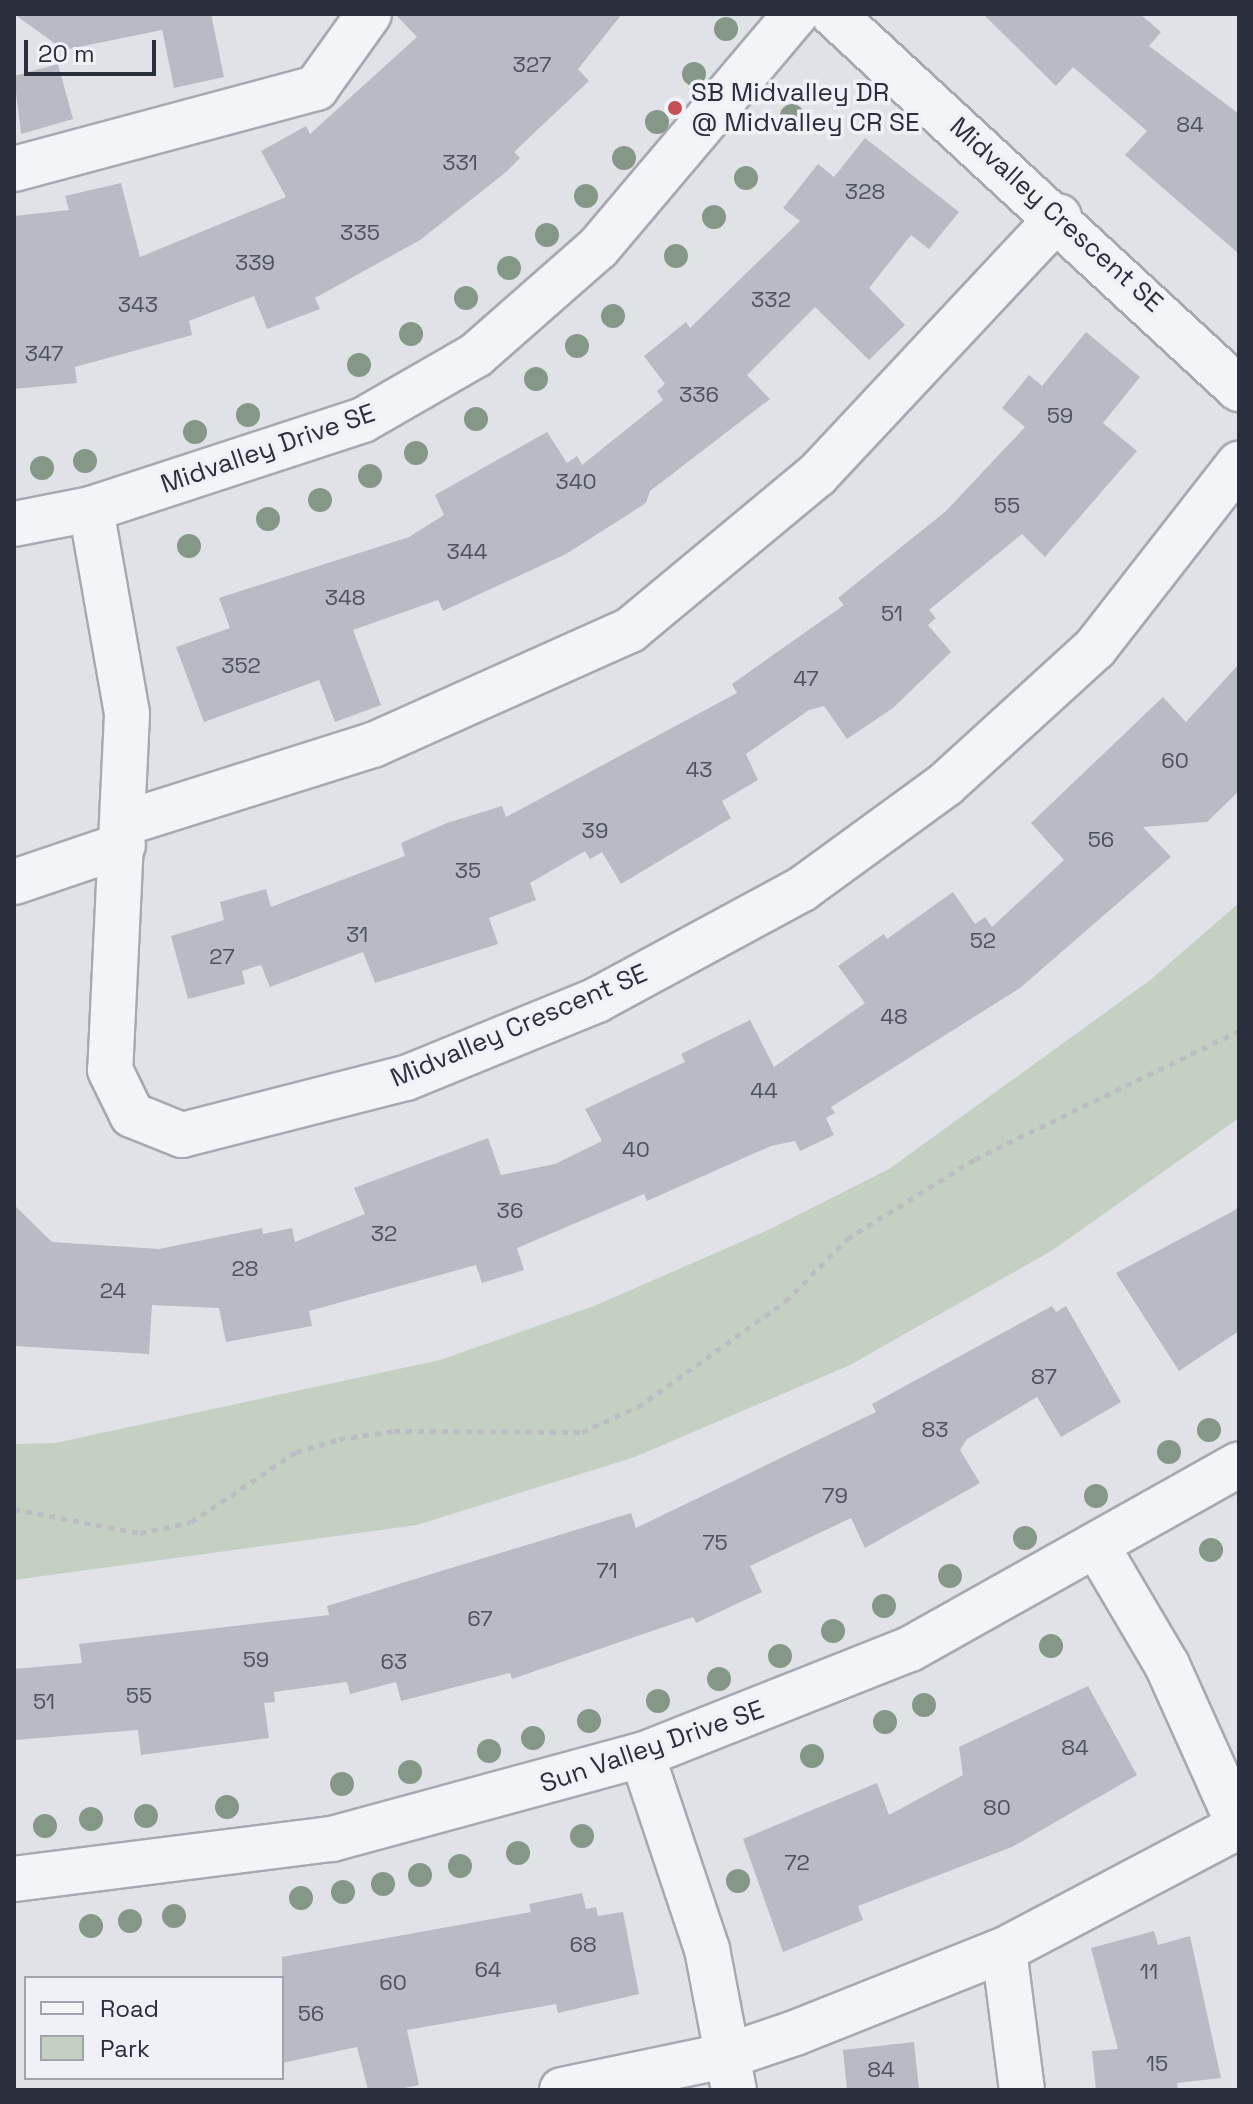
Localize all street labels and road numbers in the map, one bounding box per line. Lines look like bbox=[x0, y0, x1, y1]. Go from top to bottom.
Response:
street label: Midvalley Crescent SE bbox=[943, 111, 1169, 319]
street label: Midvalley Drive SE bbox=[157, 398, 379, 500]
street label: Midvalley Crescent SE bbox=[386, 958, 652, 1094]
street label: Sun Valley Drive SE bbox=[536, 1694, 768, 1800]

